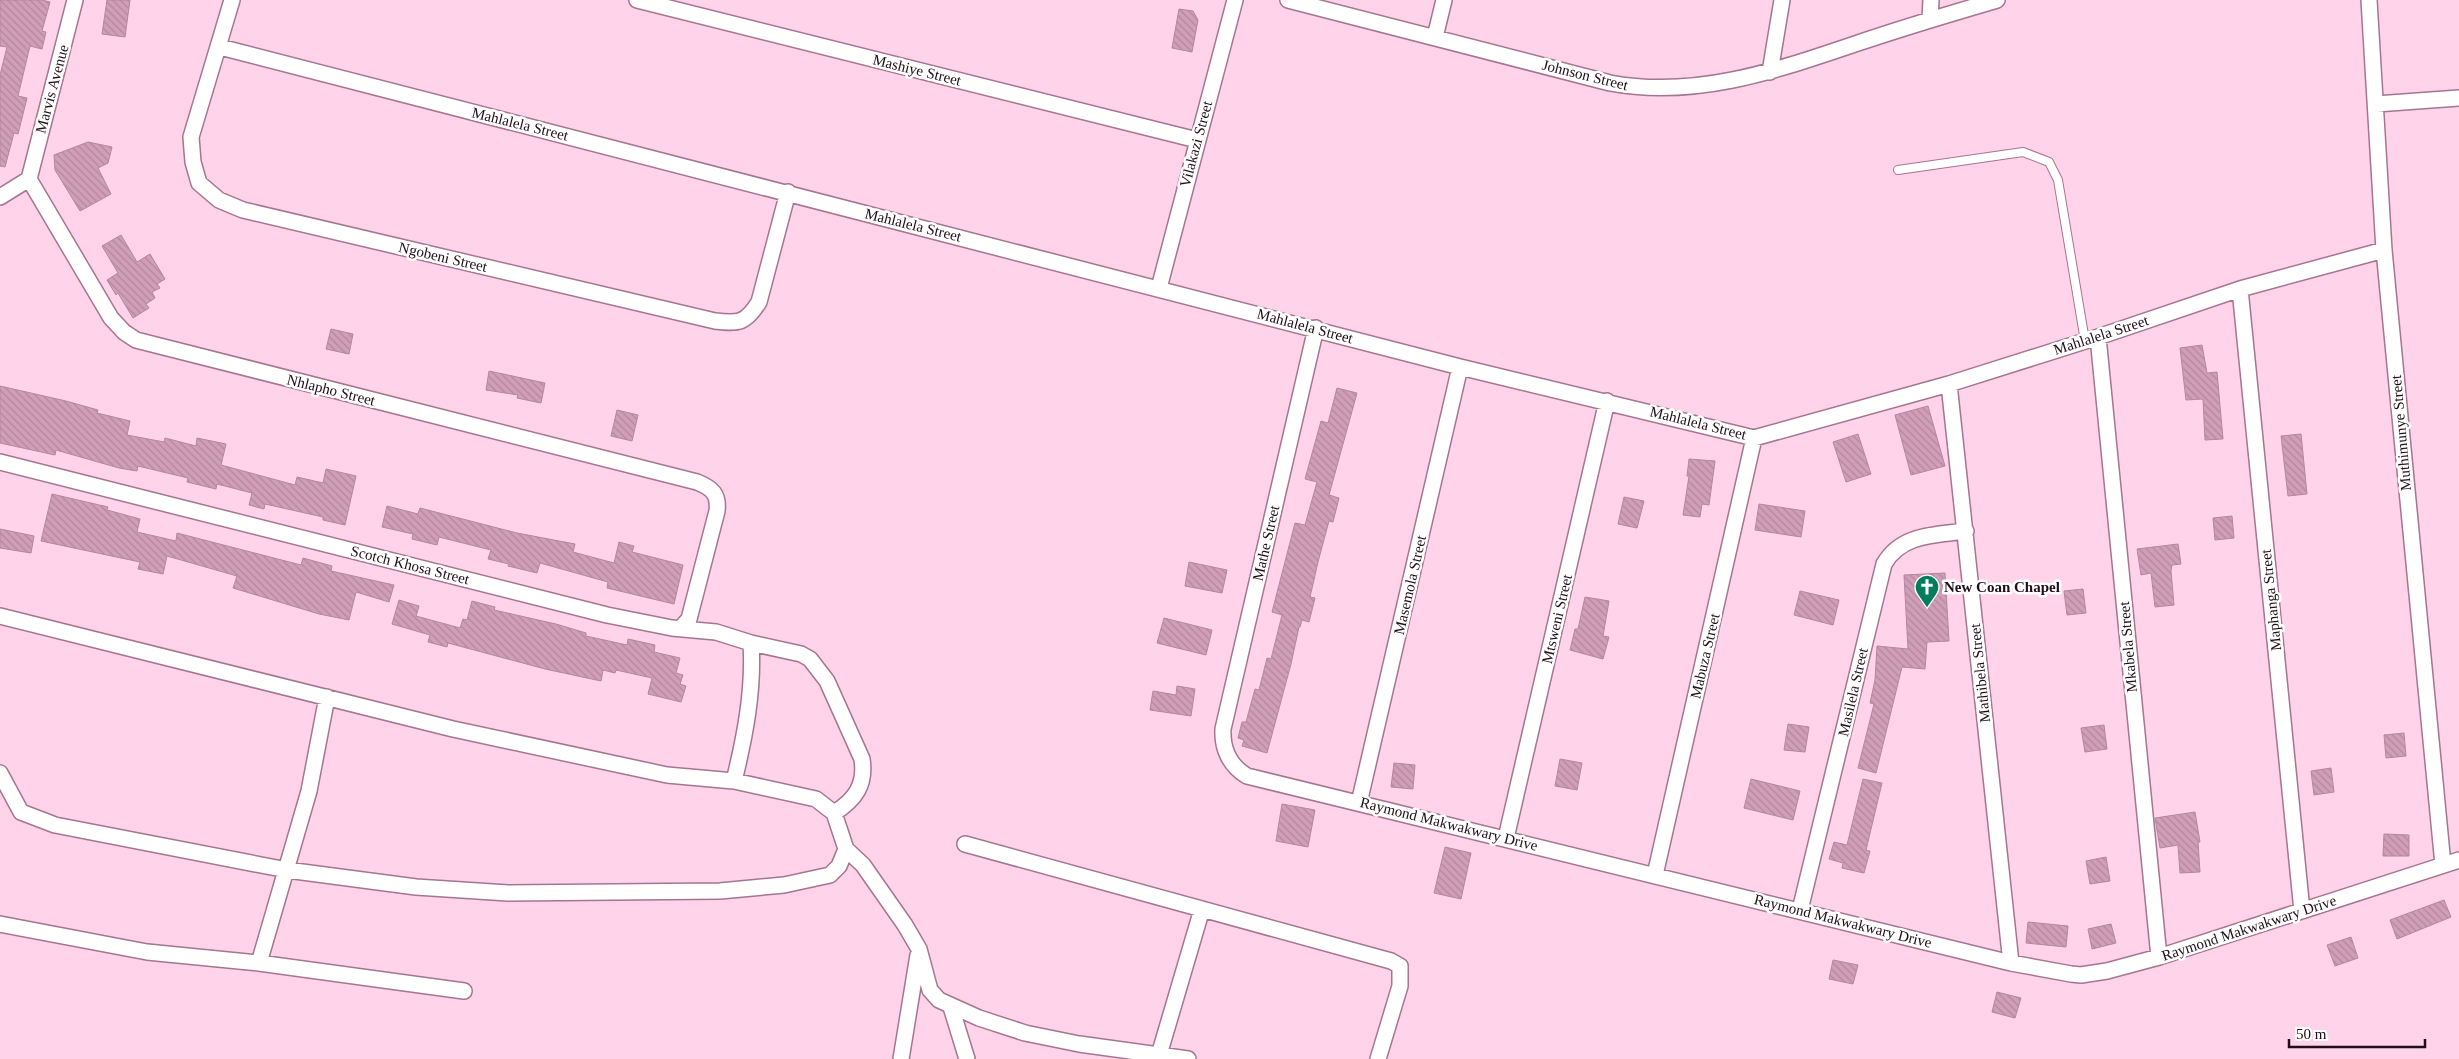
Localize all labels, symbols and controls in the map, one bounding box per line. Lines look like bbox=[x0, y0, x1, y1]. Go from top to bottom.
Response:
street label: Marvis Avenue bbox=[33, 43, 72, 135]
street label: Mashiye Street bbox=[871, 51, 964, 89]
street label: Johnson Street bbox=[1540, 57, 1630, 94]
street label: Vilakazi Street bbox=[1177, 98, 1215, 189]
street label: Mahlalela Street bbox=[470, 104, 571, 144]
street label: Mahlalela Street bbox=[863, 205, 964, 245]
street label: Ngobeni Street bbox=[397, 239, 490, 275]
street label: Mahlalela Street bbox=[1255, 305, 1356, 347]
street label: Mahlalela Street bbox=[2052, 312, 2151, 358]
street label: Nhlapho Street bbox=[285, 371, 378, 409]
street label: Muthimunye Street bbox=[2388, 374, 2414, 492]
street label: Mahlalela Street bbox=[1648, 403, 1749, 443]
street label: Mathe Street bbox=[1250, 503, 1283, 582]
street label: Masemola Street bbox=[1391, 533, 1429, 636]
street label: Scotch Khosa Street bbox=[349, 543, 472, 588]
street label: Maphanga Street bbox=[2258, 548, 2284, 652]
street label: Mtsweni Street bbox=[1539, 572, 1575, 665]
church icon: New Coan Chapel bbox=[1914, 574, 1940, 608]
place label: New Coan Chapel bbox=[1944, 579, 2060, 595]
street label: Mkabela Street bbox=[2116, 600, 2140, 693]
street label: Mabuza Street bbox=[1687, 611, 1723, 700]
street label: Mathibela Street bbox=[1967, 622, 1993, 723]
street label: Masilela Street bbox=[1835, 645, 1871, 738]
street label: Raymond Makwakwary Drive bbox=[1359, 794, 1540, 854]
street label: Raymond Makwakwary Drive bbox=[1753, 891, 1934, 951]
street label: Raymond Makwakwary Drive bbox=[2160, 892, 2339, 964]
scale bar bbox=[2289, 1016, 2425, 1048]
text: 50 m bbox=[2296, 1026, 2327, 1042]

